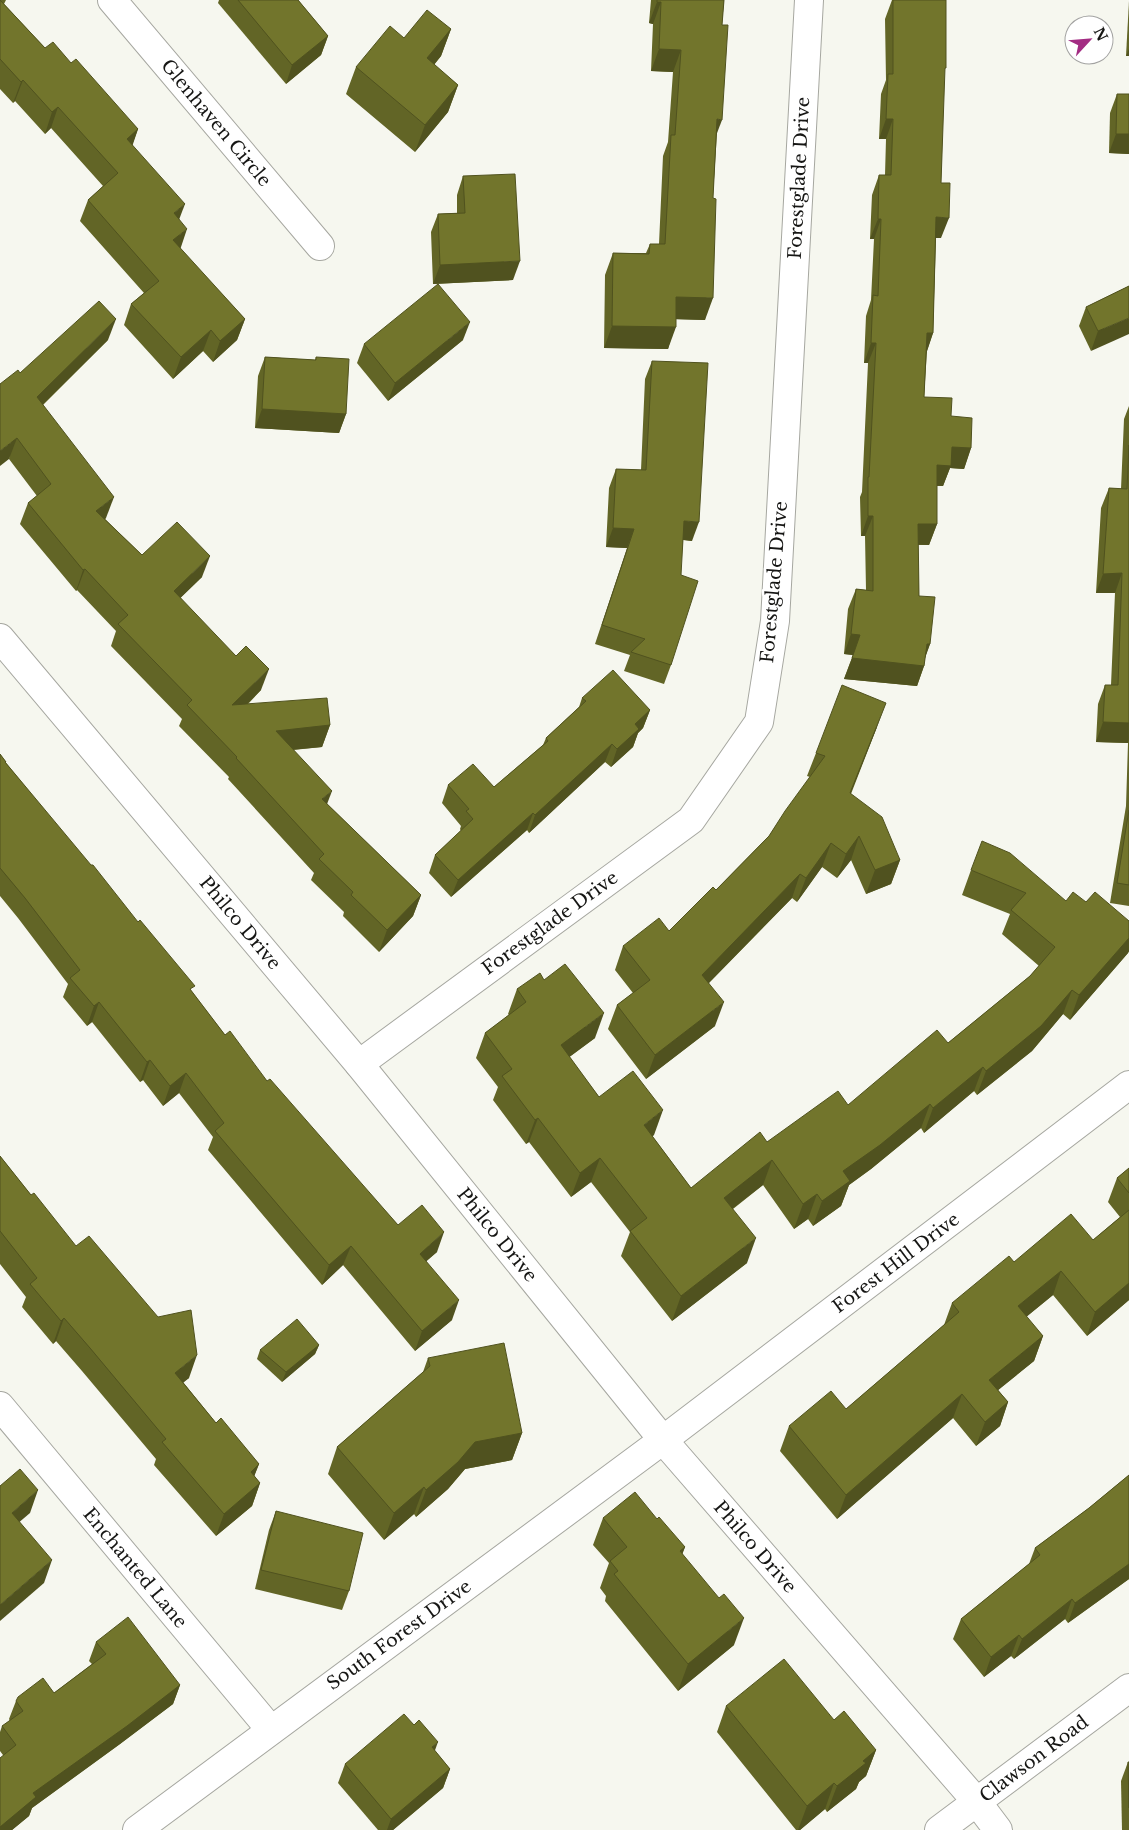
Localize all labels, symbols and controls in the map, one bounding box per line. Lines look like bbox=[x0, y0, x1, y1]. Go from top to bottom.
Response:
north arrow bbox=[1064, 15, 1114, 65]
text: N bbox=[1090, 24, 1112, 44]
street label: Glenhaven Circle bbox=[156, 55, 276, 191]
street label: Forestglade Drive bbox=[784, 96, 814, 260]
street label: Forestglade Drive bbox=[756, 500, 792, 664]
street label: Forestglade Drive bbox=[478, 866, 622, 980]
street label: Philco Drive bbox=[195, 872, 285, 974]
street label: Philco Drive bbox=[452, 1183, 542, 1287]
street label: Forest Hill Drive bbox=[828, 1208, 964, 1318]
street label: Philco Drive bbox=[709, 1496, 801, 1598]
street label: Enchanted Lane bbox=[78, 1503, 192, 1633]
street label: South Forest Drive bbox=[322, 1575, 476, 1695]
street label: Clawson Road bbox=[975, 1711, 1093, 1807]

